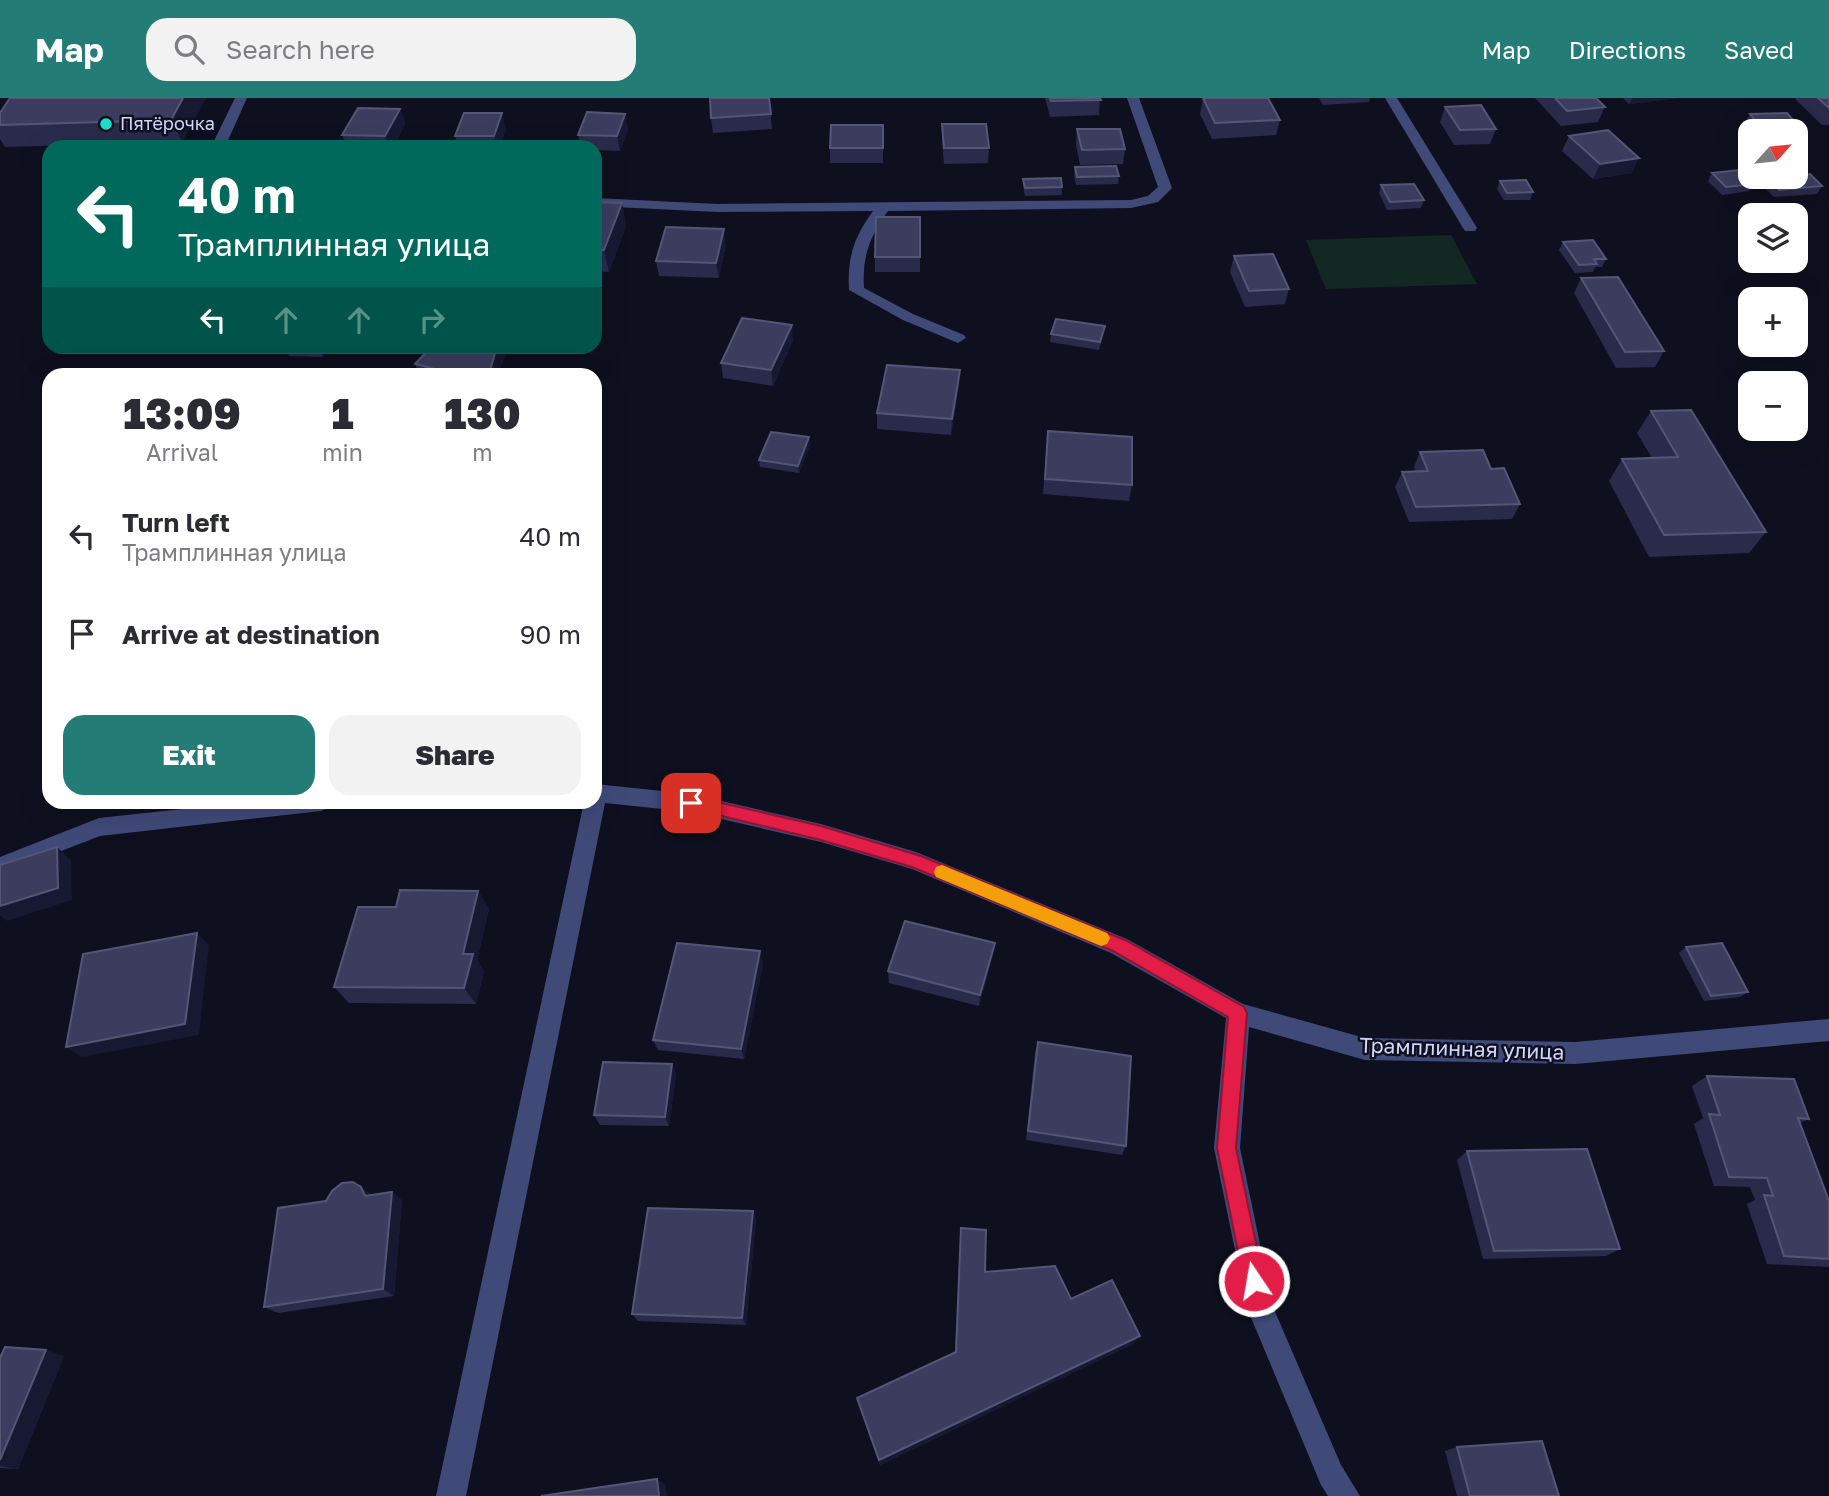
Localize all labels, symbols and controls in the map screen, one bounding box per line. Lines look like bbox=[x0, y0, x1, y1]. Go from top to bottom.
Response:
search box bbox=[146, 18, 636, 81]
text: Map bbox=[35, 30, 104, 69]
icon: search bbox=[170, 30, 208, 68]
text: Search here bbox=[226, 34, 375, 65]
text: Map bbox=[1482, 35, 1531, 64]
text: Directions bbox=[1569, 35, 1686, 64]
text: Saved bbox=[1724, 35, 1794, 64]
place label: Пятёрочка bbox=[120, 112, 215, 134]
marker: Пятёрочка bbox=[98, 116, 114, 132]
north arrow bbox=[1738, 119, 1808, 189]
map controls bbox=[1738, 119, 1808, 441]
text: 40 m bbox=[178, 165, 296, 224]
icon: left bbox=[63, 168, 154, 259]
button: layers bbox=[1738, 203, 1808, 273]
text: Трамплинная улица bbox=[178, 225, 490, 263]
button: + bbox=[1738, 287, 1808, 357]
icon: left bbox=[194, 301, 232, 339]
icon: ahead bbox=[267, 301, 305, 339]
icon: ahead bbox=[340, 301, 378, 339]
icon: right bbox=[413, 301, 451, 339]
button: − bbox=[1738, 371, 1808, 441]
text: 13:09 bbox=[123, 388, 241, 438]
text: 1 bbox=[331, 388, 354, 438]
text: 130 bbox=[444, 388, 521, 438]
text: Arrival bbox=[146, 438, 218, 466]
text: min bbox=[322, 438, 363, 466]
text: m bbox=[472, 438, 493, 466]
text: Turn left bbox=[122, 507, 230, 538]
icon: left bbox=[63, 517, 101, 555]
text: 40 m bbox=[520, 521, 581, 552]
text: Трамплинная улица bbox=[122, 538, 346, 566]
icon: arrive bbox=[63, 615, 101, 653]
text: Arrive at destination bbox=[122, 619, 380, 650]
text: 90 m bbox=[520, 619, 581, 650]
button: Exit bbox=[63, 715, 315, 795]
button: Share bbox=[329, 715, 581, 795]
pin bbox=[661, 773, 721, 833]
icon: arrive bbox=[672, 784, 710, 822]
street label: Трамплинная улица bbox=[1359, 1031, 1565, 1065]
position arrow bbox=[1217, 1244, 1291, 1318]

